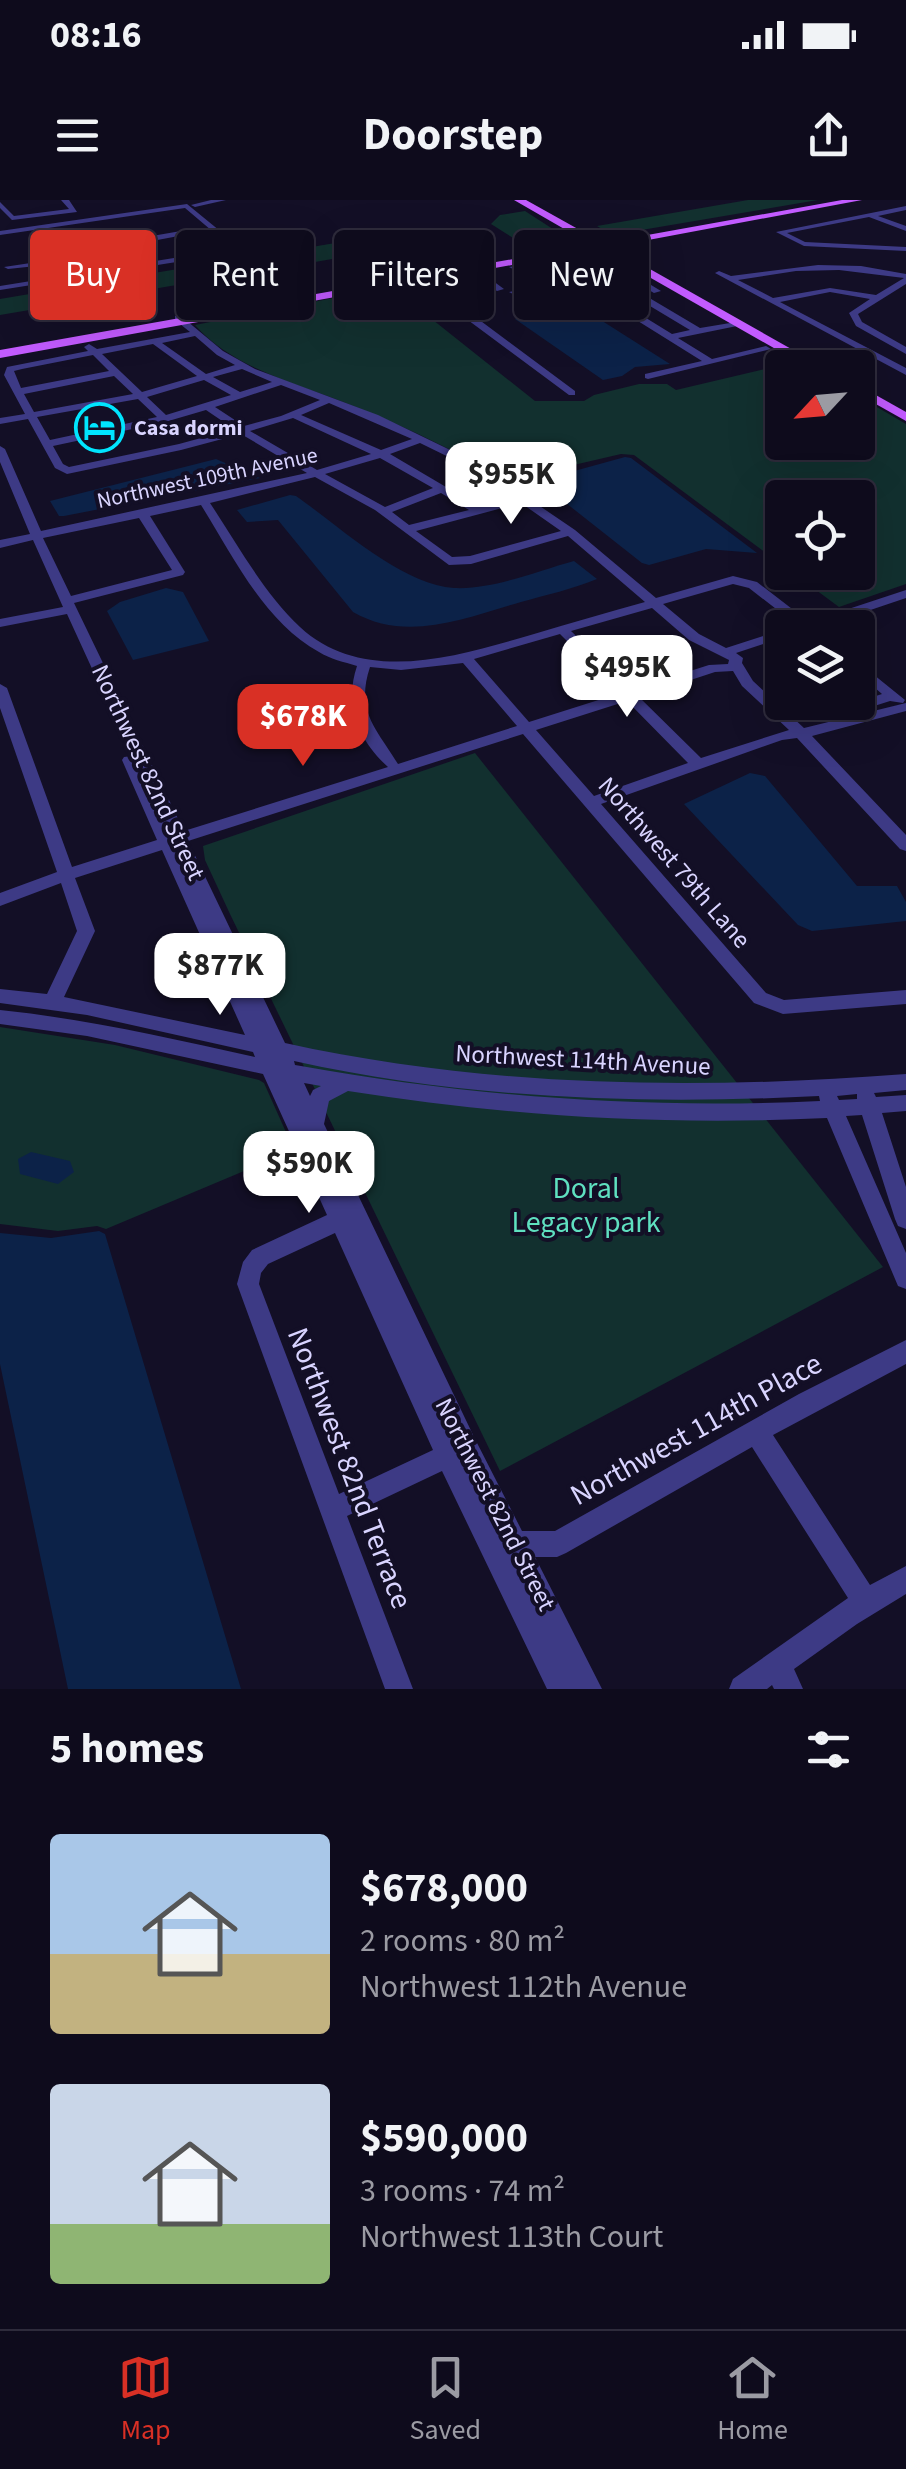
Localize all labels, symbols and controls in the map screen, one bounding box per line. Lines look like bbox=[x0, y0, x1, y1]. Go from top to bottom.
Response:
text: 08:16 bbox=[50, 8, 142, 62]
text: Doorstep bbox=[363, 103, 543, 167]
icon: menu bbox=[50, 108, 105, 163]
icon: share bbox=[801, 108, 856, 163]
chip: Buy bbox=[30, 230, 156, 320]
chip: Rent bbox=[176, 230, 314, 320]
chip: Filters bbox=[334, 230, 494, 320]
chip: New bbox=[514, 230, 649, 320]
north arrow bbox=[765, 350, 875, 460]
map controls bbox=[765, 350, 875, 720]
hotel icon: Casa dormi bbox=[73, 401, 125, 453]
place label: Casa dormi bbox=[134, 412, 243, 444]
street label: Northwest 109th Avenue bbox=[94, 439, 321, 517]
pin: $955K bbox=[441, 442, 581, 527]
text: $955K bbox=[467, 451, 555, 497]
button: locate bbox=[765, 480, 875, 590]
button: layers bbox=[765, 610, 875, 720]
pin: $495K bbox=[557, 635, 697, 720]
text: $495K bbox=[583, 644, 671, 690]
street label: Northwest 82nd Street bbox=[82, 659, 214, 887]
pin: $678K bbox=[233, 684, 373, 769]
text: $678K bbox=[259, 693, 347, 739]
street label: Northwest 79th Lane bbox=[590, 769, 759, 956]
pin: $877K bbox=[150, 933, 290, 1018]
text: $877K bbox=[176, 942, 264, 988]
street label: Northwest 114th Avenue bbox=[454, 1035, 711, 1085]
pin: $590K bbox=[239, 1131, 379, 1216]
text: $590K bbox=[265, 1140, 353, 1186]
park label: Doral Legacy park bbox=[511, 1167, 661, 1244]
street label: Northwest 82nd Terrace bbox=[276, 1321, 423, 1615]
street label: Northwest 114th Place bbox=[563, 1342, 830, 1517]
street label: Northwest 82nd Street bbox=[426, 1392, 565, 1617]
text: 5 homes bbox=[50, 1719, 204, 1779]
icon: filters bbox=[801, 1722, 856, 1777]
text: $678,000 bbox=[360, 1858, 528, 1918]
icon: home bbox=[130, 1874, 250, 1994]
text: 2 rooms · 80 m² bbox=[360, 1918, 565, 1964]
text: Northwest 112th Avenue bbox=[360, 1964, 687, 2010]
text: $590,000 bbox=[360, 2108, 528, 2168]
icon: home bbox=[130, 2124, 250, 2244]
text: 3 rooms · 74 m² bbox=[360, 2168, 565, 2214]
text: Northwest 113th Court bbox=[360, 2214, 663, 2260]
tab: Map bbox=[118, 2350, 173, 2450]
tab: Saved bbox=[409, 2350, 481, 2450]
tab: Home bbox=[717, 2350, 788, 2450]

